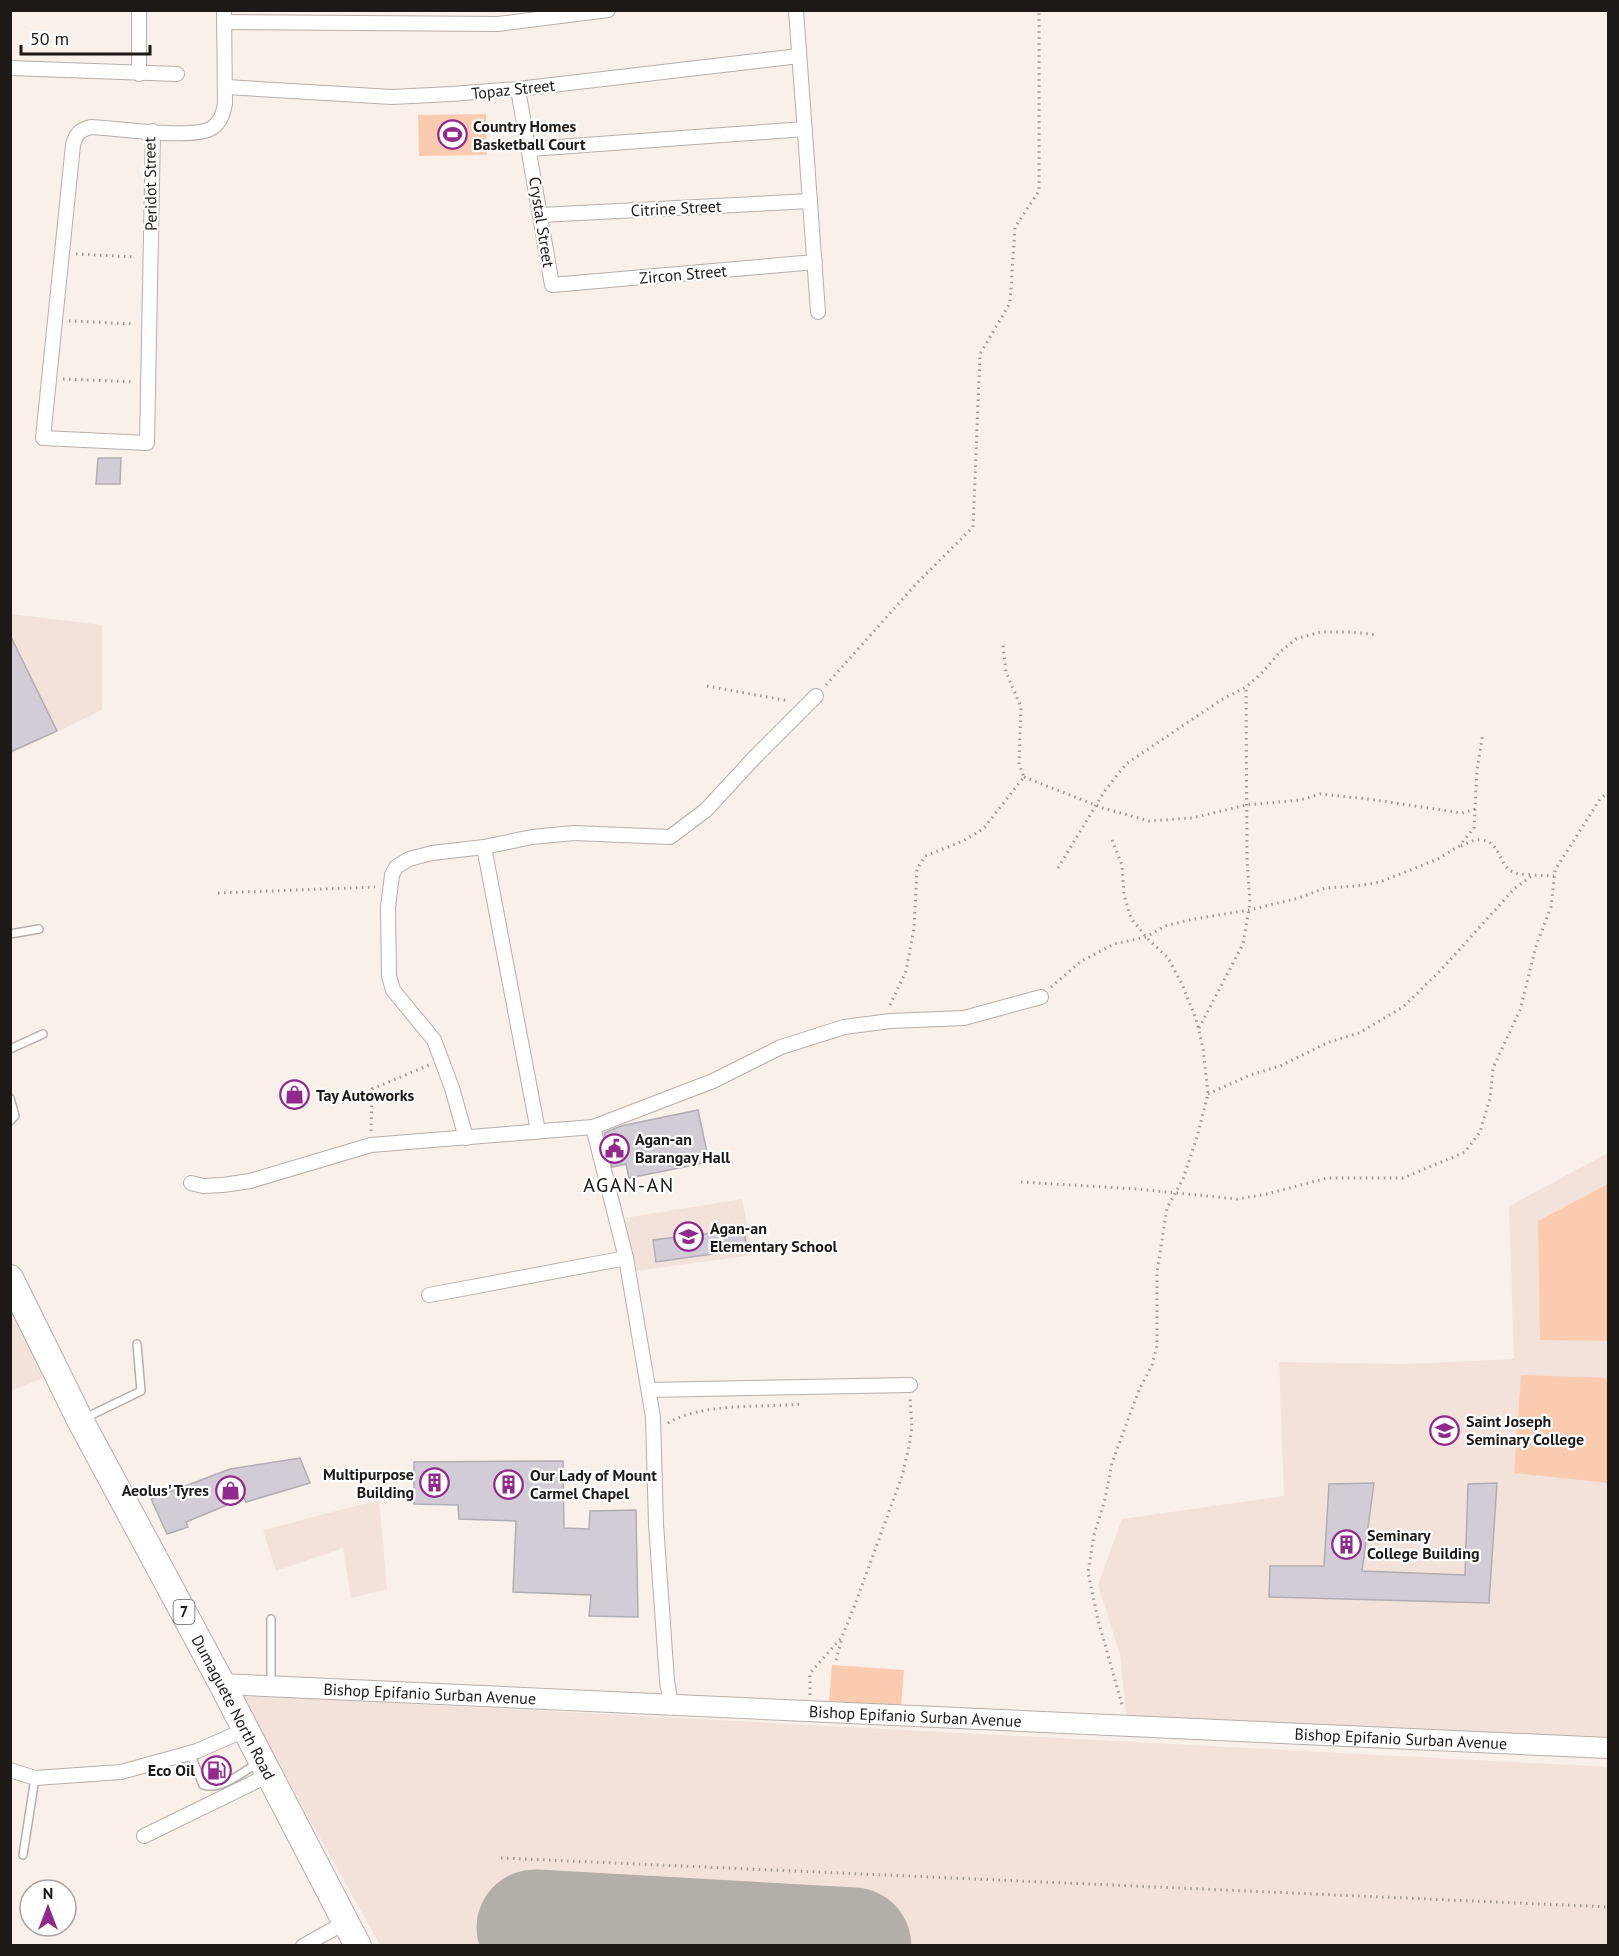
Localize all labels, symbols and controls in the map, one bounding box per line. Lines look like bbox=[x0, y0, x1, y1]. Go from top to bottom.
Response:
scale bar bbox=[21, 18, 150, 56]
text: 50 m bbox=[30, 27, 69, 50]
street label: Topaz Street bbox=[470, 75, 556, 103]
place label: Country Homes Basketball Court bbox=[473, 116, 586, 154]
sports icon: Country Homes Basketball Court bbox=[436, 119, 468, 151]
street label: Peridot Street bbox=[139, 136, 161, 231]
street label: Crystal Street bbox=[525, 175, 559, 269]
street label: Citrine Street bbox=[630, 196, 722, 220]
street label: Zircon Street bbox=[638, 260, 728, 288]
shop icon: Tay Autoworks bbox=[279, 1079, 311, 1111]
place label: Tay Autoworks bbox=[316, 1085, 415, 1105]
place label: Agan-an Barangay Hall bbox=[635, 1129, 730, 1167]
public building icon: Agan-an Barangay Hall bbox=[598, 1132, 630, 1164]
district label: AGAN-AN bbox=[583, 1172, 675, 1198]
place label: Agan-an Elementary School bbox=[710, 1218, 837, 1256]
school or university icon: Agan-an Elementary School bbox=[673, 1221, 705, 1253]
place label: Saint Joseph Seminary College bbox=[1466, 1411, 1584, 1449]
school or university icon: Saint Joseph Seminary College bbox=[1429, 1414, 1461, 1446]
place label: Multipurpose Building bbox=[323, 1464, 414, 1502]
place label: Our Lady of Mount Carmel Chapel bbox=[530, 1465, 657, 1503]
building icon: Multipurpose Building bbox=[419, 1467, 451, 1499]
building icon: Our Lady of Mount Carmel Chapel bbox=[493, 1468, 525, 1500]
shop icon: Aeolus' Tyres bbox=[214, 1474, 246, 1506]
place label: Aeolus' Tyres bbox=[122, 1480, 209, 1500]
place label: Seminary College Building bbox=[1367, 1525, 1479, 1563]
building icon: Seminary College Building bbox=[1330, 1528, 1362, 1560]
road number: 7 bbox=[174, 1600, 195, 1624]
street label: Dumaguete North Road bbox=[187, 1631, 280, 1783]
street label: Bishop Epifanio Surban Avenue bbox=[323, 1679, 537, 1708]
street label: Bishop Epifanio Surban Avenue bbox=[808, 1701, 1022, 1731]
street label: Bishop Epifanio Surban Avenue bbox=[1294, 1724, 1508, 1753]
fuel station icon: Eco Oil bbox=[200, 1754, 232, 1786]
place label: Eco Oil bbox=[148, 1760, 195, 1780]
north arrow bbox=[18, 1878, 78, 1938]
text: N bbox=[43, 1883, 53, 1903]

